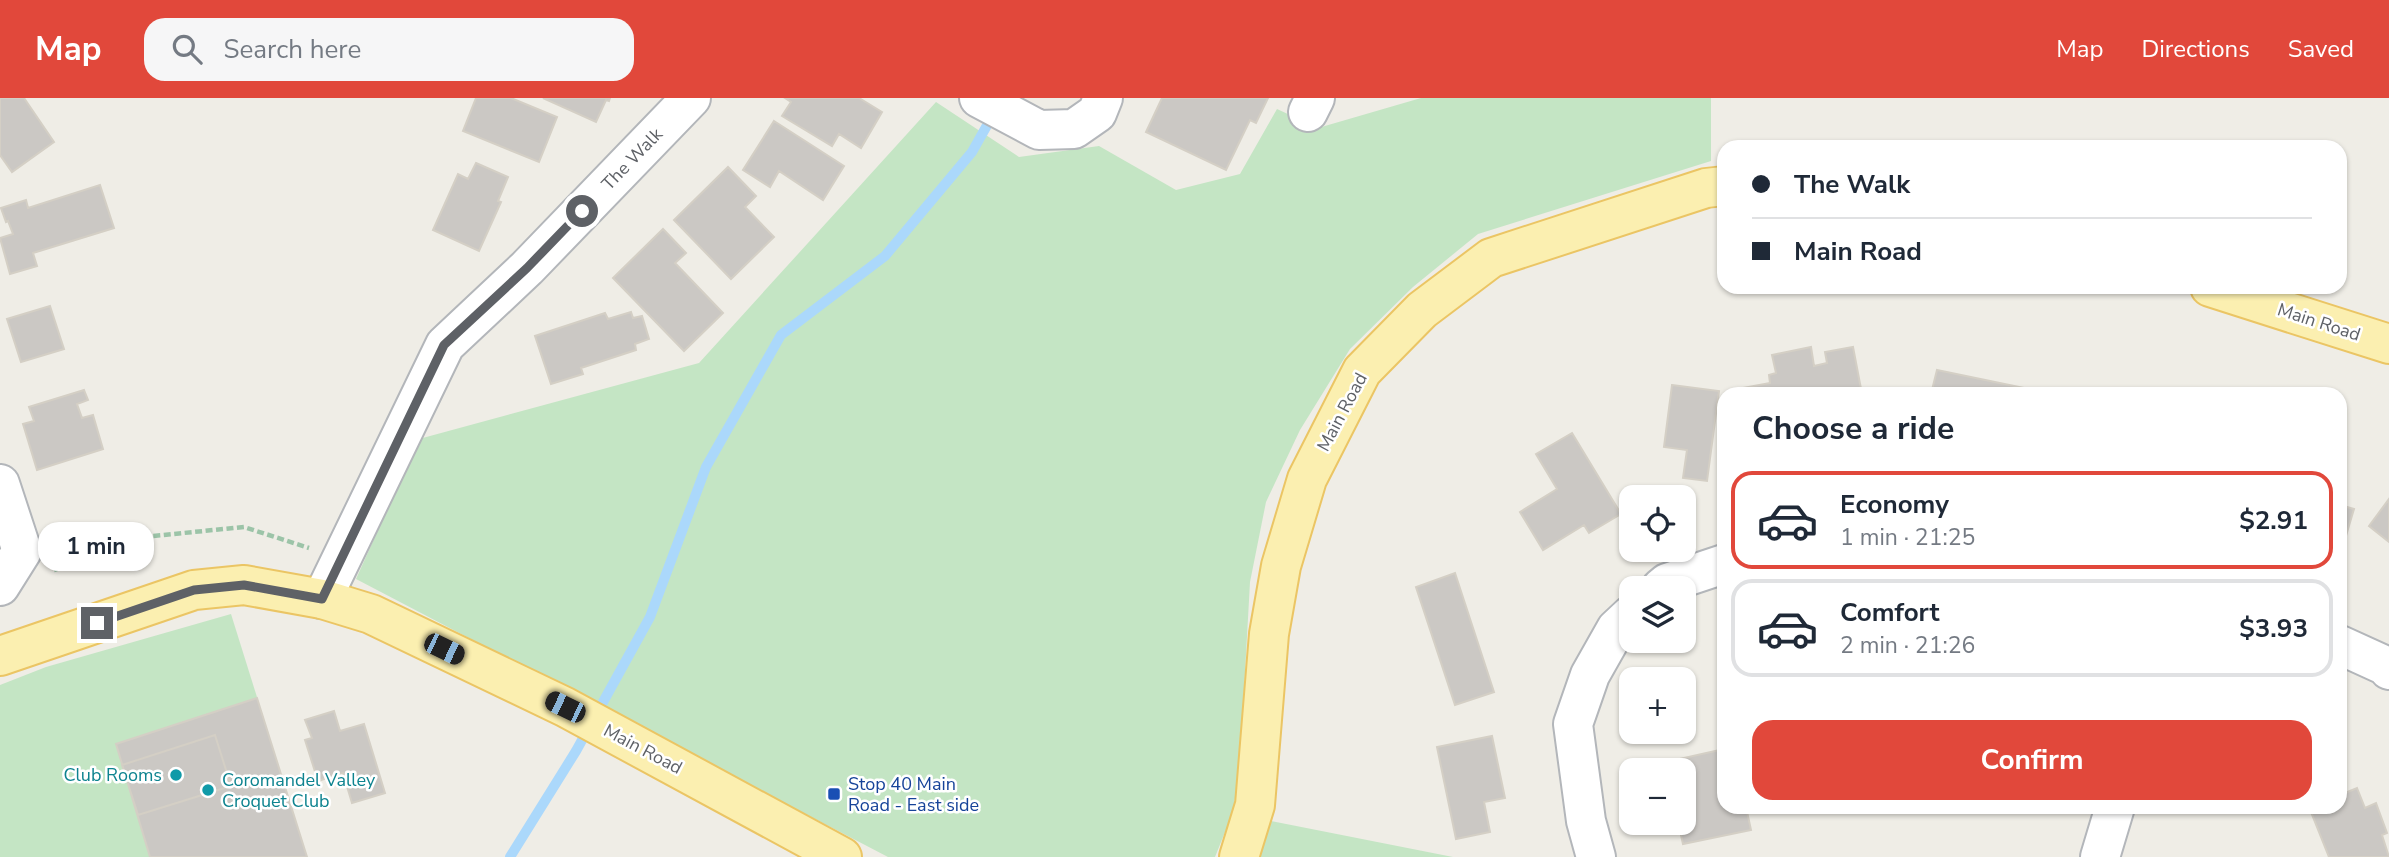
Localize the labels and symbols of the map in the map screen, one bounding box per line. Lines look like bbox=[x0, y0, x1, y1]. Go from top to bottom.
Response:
street label: The Walk bbox=[596, 122, 668, 195]
route start bbox=[566, 195, 598, 227]
street label: Main Road bbox=[2274, 297, 2364, 347]
street label: Main Road bbox=[1311, 368, 1373, 456]
callout: 1 min bbox=[39, 522, 155, 570]
route end bbox=[81, 607, 113, 639]
car bbox=[421, 630, 468, 668]
car bbox=[542, 688, 589, 726]
street label: Main Road bbox=[599, 718, 687, 780]
place label: Club Rooms bbox=[63, 763, 162, 787]
marker: Club Rooms bbox=[168, 767, 184, 783]
place label: Coromandel Valley Croquet Club bbox=[222, 768, 376, 813]
place label: Stop 40 Main Road - East side bbox=[848, 772, 979, 817]
marker: Coromandel Valley Croquet Club bbox=[200, 782, 216, 798]
marker: Stop 40 Main Road - East side bbox=[826, 786, 842, 802]

